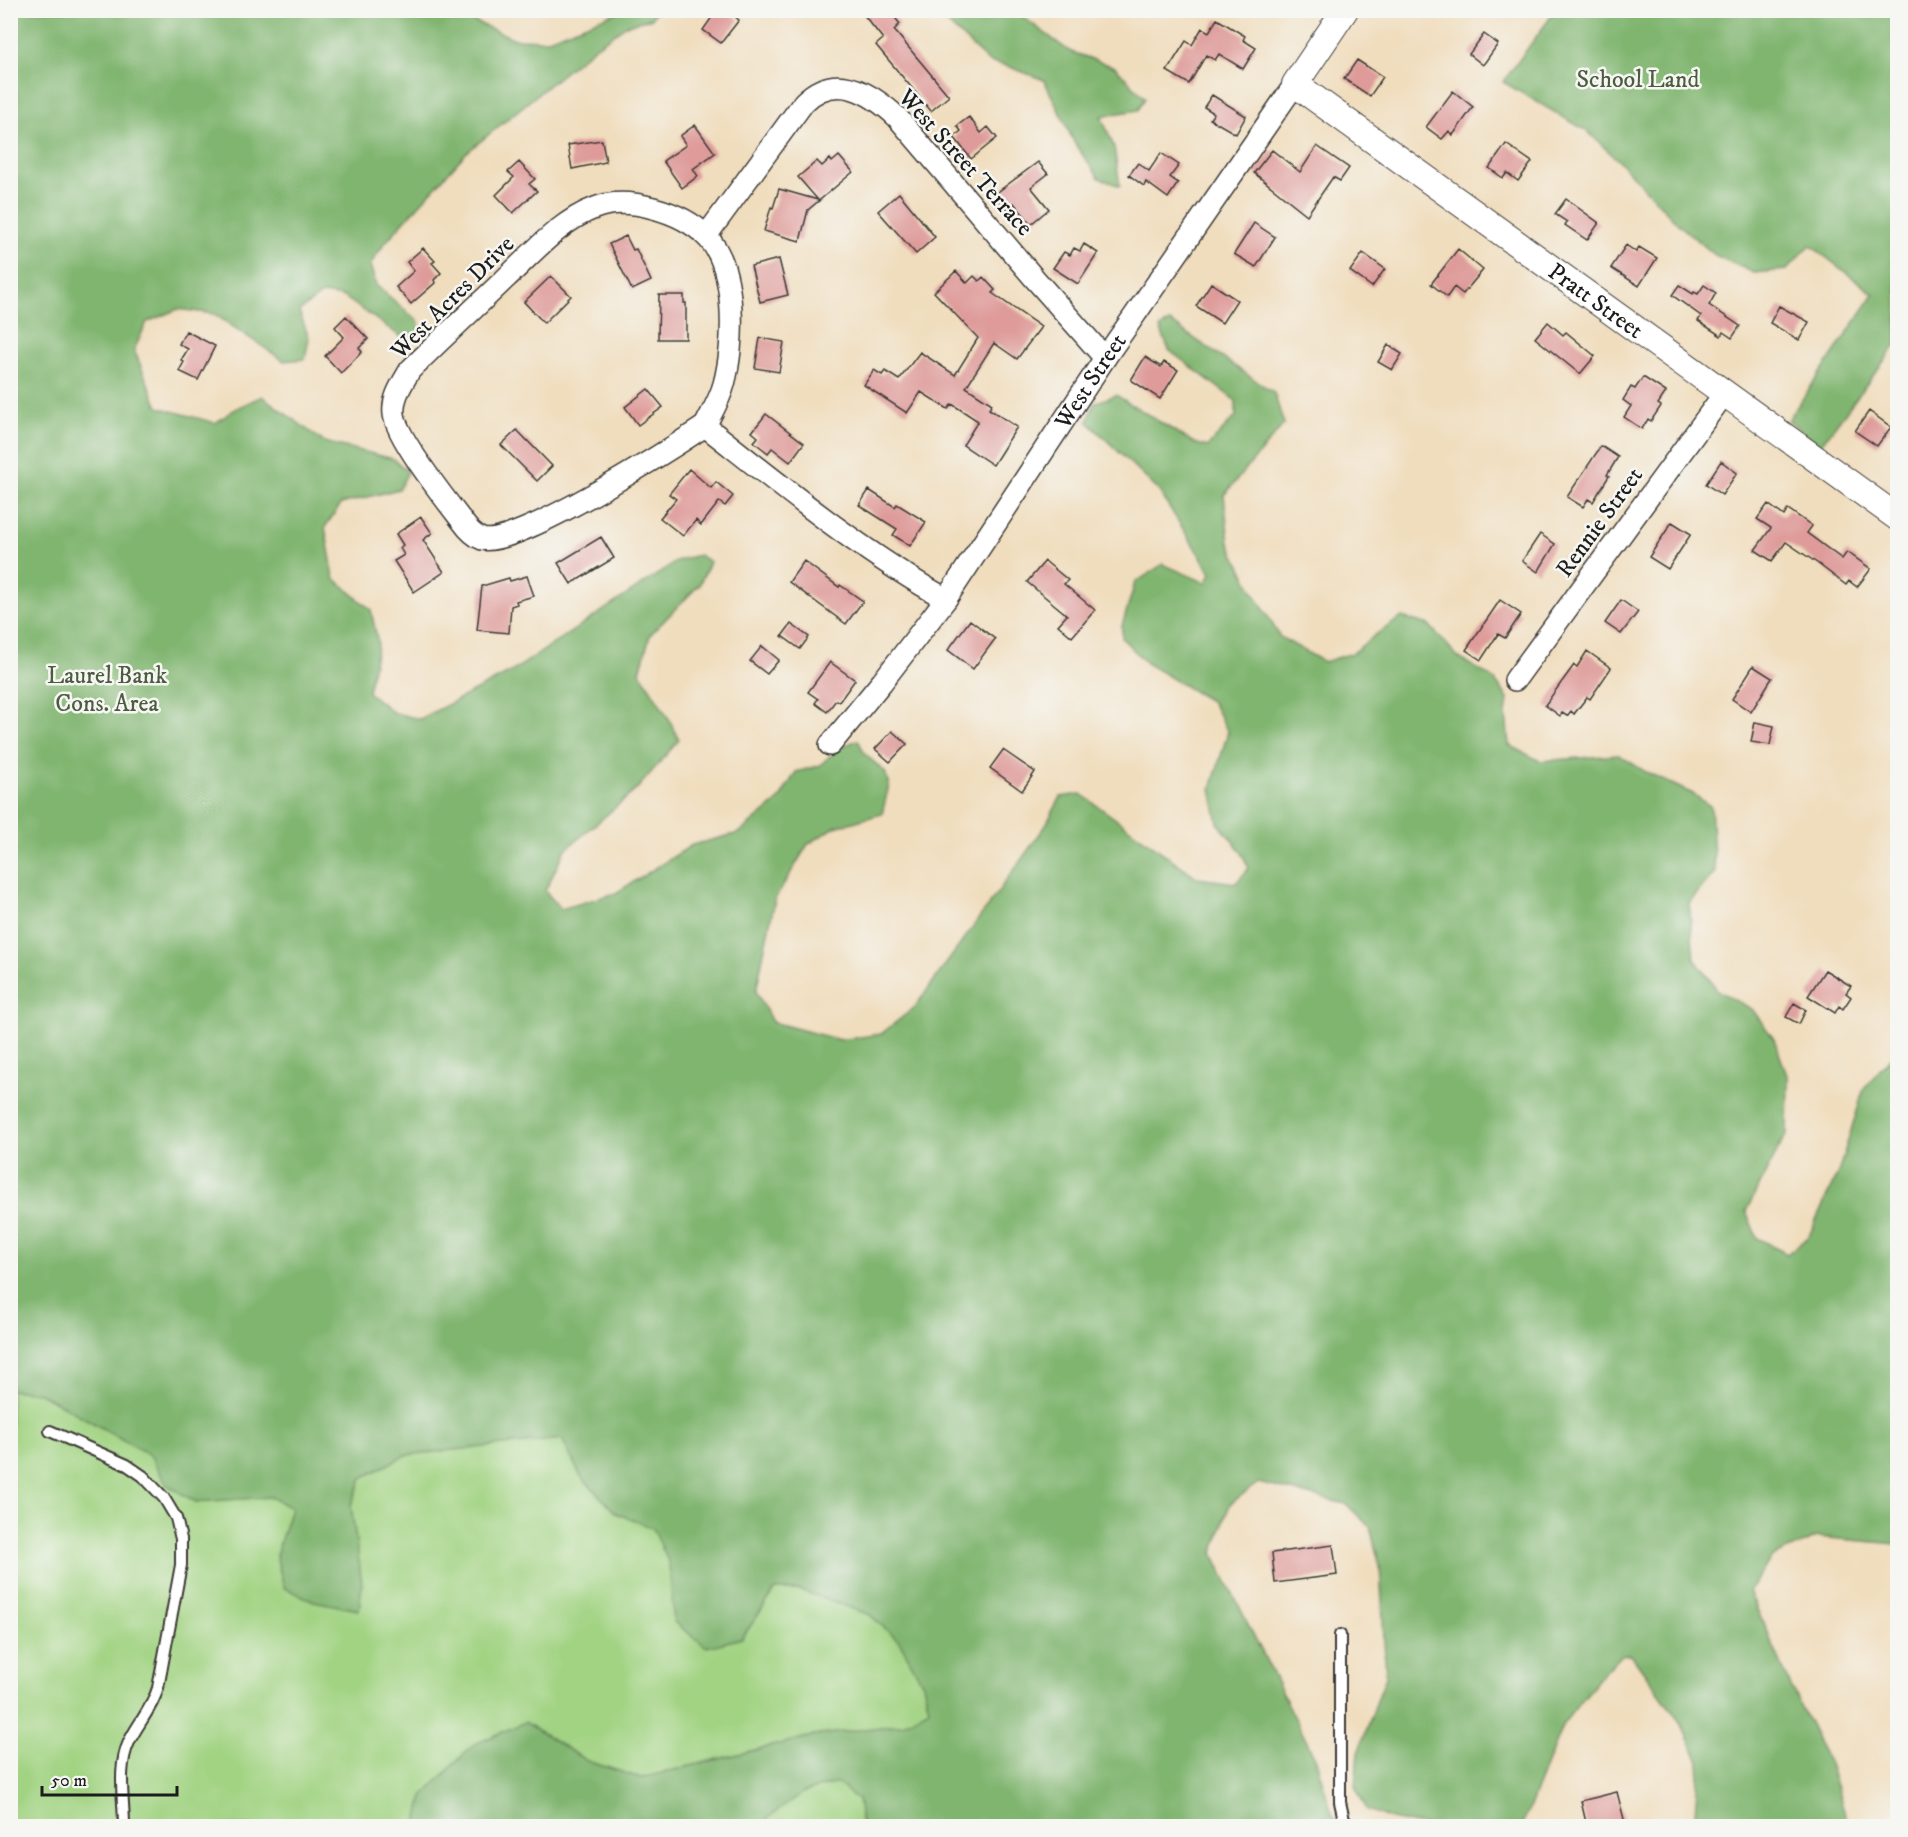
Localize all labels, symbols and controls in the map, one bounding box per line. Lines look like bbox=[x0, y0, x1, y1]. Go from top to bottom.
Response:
park label: School Land bbox=[1577, 65, 1700, 95]
street label: West Street Terrace bbox=[891, 82, 1039, 242]
street label: West Acres Drive bbox=[384, 230, 521, 367]
street label: Pratt Street bbox=[1542, 257, 1649, 346]
street label: West Street bbox=[1048, 328, 1134, 436]
street label: Rennie Street bbox=[1550, 461, 1650, 584]
park label: Laurel Bank Cons. Area bbox=[47, 661, 167, 719]
scale bar bbox=[42, 1759, 177, 1797]
text: 50 m bbox=[51, 1770, 87, 1792]

